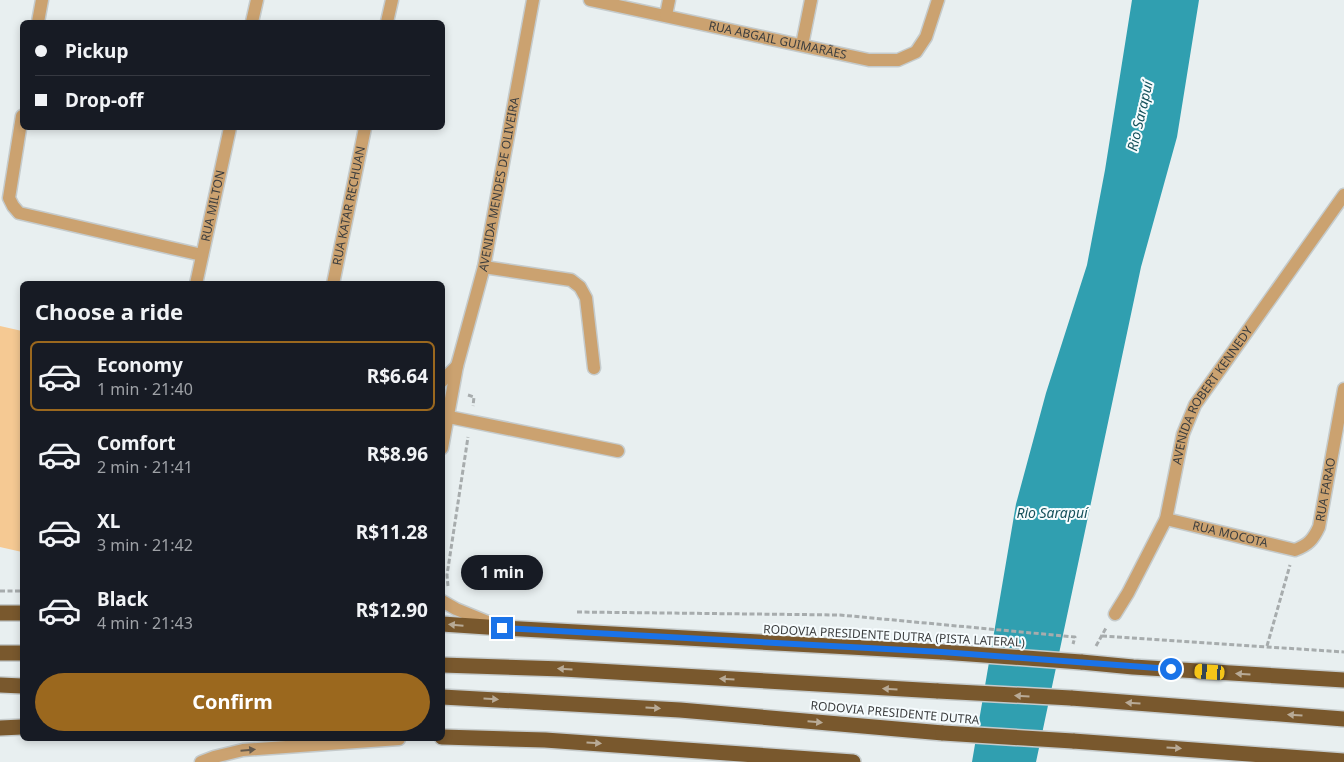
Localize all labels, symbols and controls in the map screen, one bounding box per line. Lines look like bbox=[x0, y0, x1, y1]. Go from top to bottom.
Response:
street label: RUA ABGAIL GUIMARÃES bbox=[707, 17, 849, 63]
text: Pickup bbox=[65, 38, 128, 64]
water label: Rio Sarapuí bbox=[1122, 77, 1157, 153]
text: Drop-off bbox=[65, 87, 144, 113]
street label: AVENIDA MENDES DE OLIVEIRA bbox=[474, 95, 523, 273]
street label: RUA KATAR RECHUAN bbox=[328, 144, 369, 267]
street label: RUA MILTON bbox=[196, 168, 229, 243]
text: Choose a ride bbox=[35, 296, 183, 326]
street label: AVENIDA ROBERT KENNEDY bbox=[1168, 323, 1256, 466]
text: Economy bbox=[97, 352, 183, 378]
icon: car bbox=[37, 354, 82, 399]
text: R$6.64 bbox=[367, 363, 428, 389]
text: 1 min · 21:40 bbox=[97, 378, 193, 400]
text: Comfort bbox=[97, 430, 176, 456]
icon: car bbox=[37, 432, 82, 477]
text: R$8.96 bbox=[367, 441, 428, 467]
text: 2 min · 21:41 bbox=[97, 456, 193, 478]
street label: RUA FARAO bbox=[1311, 456, 1339, 523]
water label: Rio Sarapuí bbox=[1016, 503, 1090, 522]
text: XL bbox=[97, 508, 120, 534]
icon: car bbox=[37, 510, 82, 555]
street label: RUA MOCOTA bbox=[1191, 517, 1270, 551]
text: R$11.28 bbox=[356, 519, 428, 545]
text: 3 min · 21:42 bbox=[97, 534, 193, 556]
callout: 1 min bbox=[461, 556, 543, 590]
text: 1 min bbox=[480, 561, 524, 583]
text: Black bbox=[97, 586, 148, 612]
icon: car bbox=[37, 588, 82, 633]
text: R$12.90 bbox=[356, 597, 428, 623]
text: 4 min · 21:43 bbox=[97, 612, 193, 634]
route end bbox=[491, 617, 513, 639]
one-way arrow bbox=[448, 620, 464, 628]
street label: RODOVIA PRESIDENTE DUTRA (PISTA LATERAL) bbox=[763, 620, 1026, 651]
route start bbox=[1160, 658, 1182, 680]
car bbox=[1194, 663, 1225, 681]
one-way arrow bbox=[557, 664, 573, 672]
one-way arrow bbox=[1235, 669, 1251, 677]
button: Confirm bbox=[35, 673, 430, 731]
one-way arrow bbox=[719, 675, 735, 683]
one-way arrow bbox=[881, 684, 897, 692]
one-way arrow bbox=[1014, 691, 1030, 699]
one-way arrow bbox=[483, 696, 499, 704]
street label: RODOVIA PRESIDENTE DUTRA bbox=[810, 697, 980, 728]
one-way arrow bbox=[1125, 699, 1141, 707]
one-way arrow bbox=[646, 705, 662, 713]
one-way arrow bbox=[1287, 711, 1303, 719]
one-way arrow bbox=[808, 718, 824, 726]
one-way arrow bbox=[586, 740, 602, 748]
one-way arrow bbox=[1166, 745, 1182, 753]
one-way arrow bbox=[240, 746, 256, 754]

